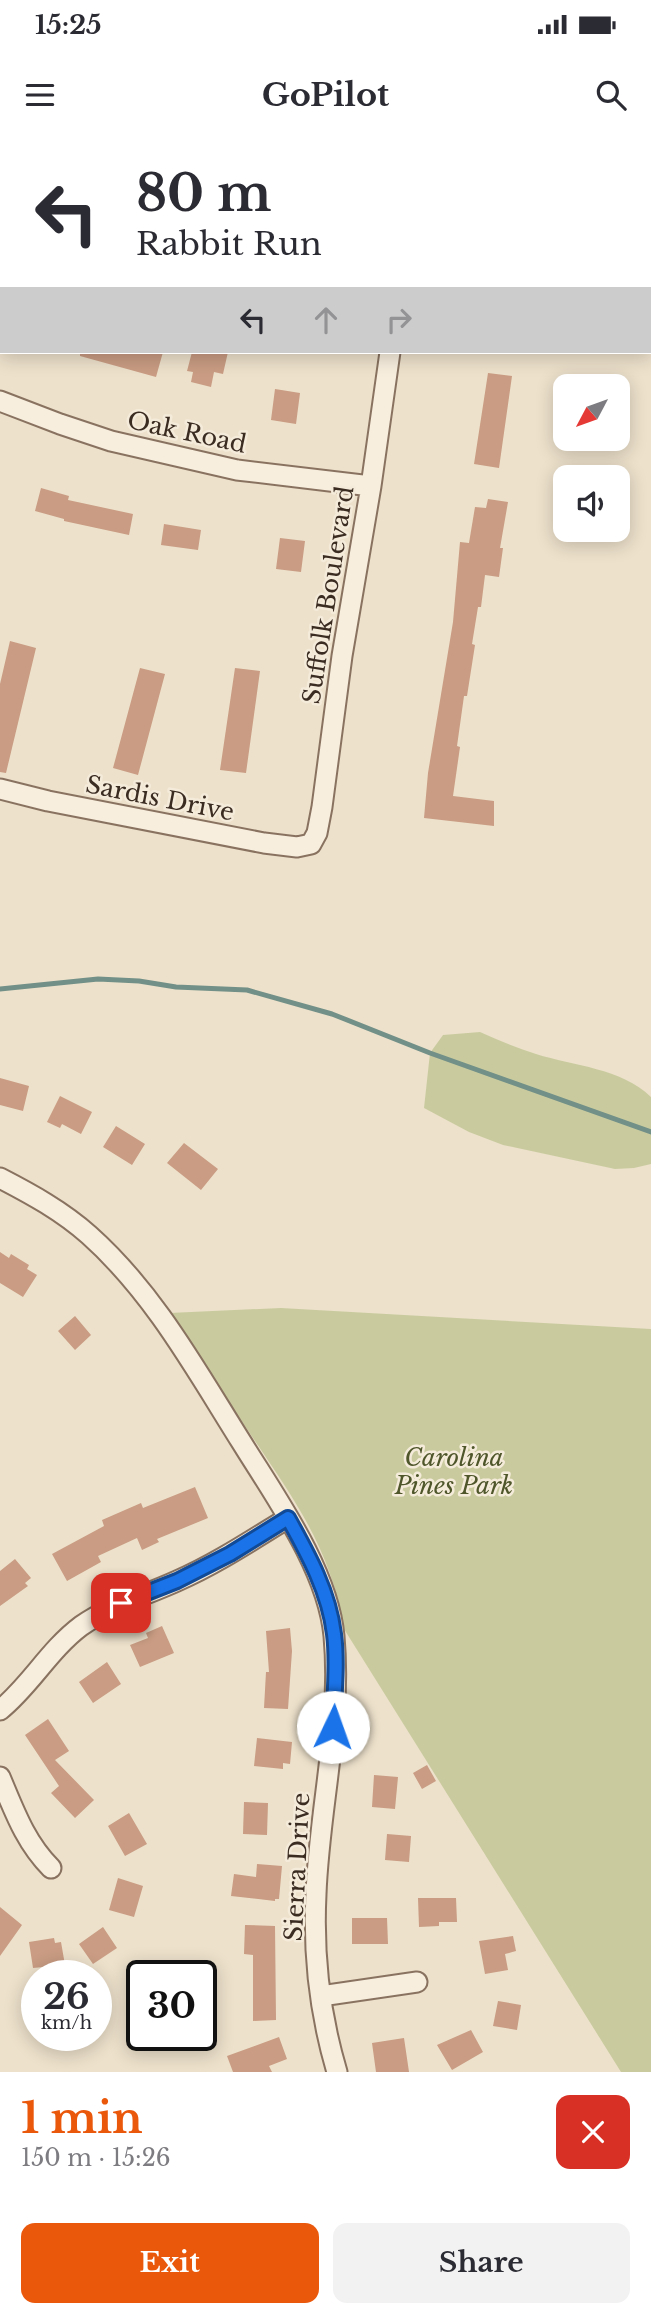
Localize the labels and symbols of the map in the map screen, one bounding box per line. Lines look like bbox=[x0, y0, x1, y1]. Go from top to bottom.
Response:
north arrow bbox=[553, 374, 630, 452]
street label: Oak Road bbox=[125, 405, 249, 459]
street label: Suffolk Boulevard bbox=[296, 484, 360, 706]
street label: Sardis Drive bbox=[83, 769, 237, 827]
park label: Carolina Pines Park bbox=[394, 1443, 513, 1500]
pin bbox=[91, 1573, 151, 1633]
position arrow bbox=[296, 1690, 370, 1764]
street label: Sierra Drive bbox=[279, 1792, 315, 1942]
speed limit sign: 30 bbox=[126, 1960, 217, 2051]

